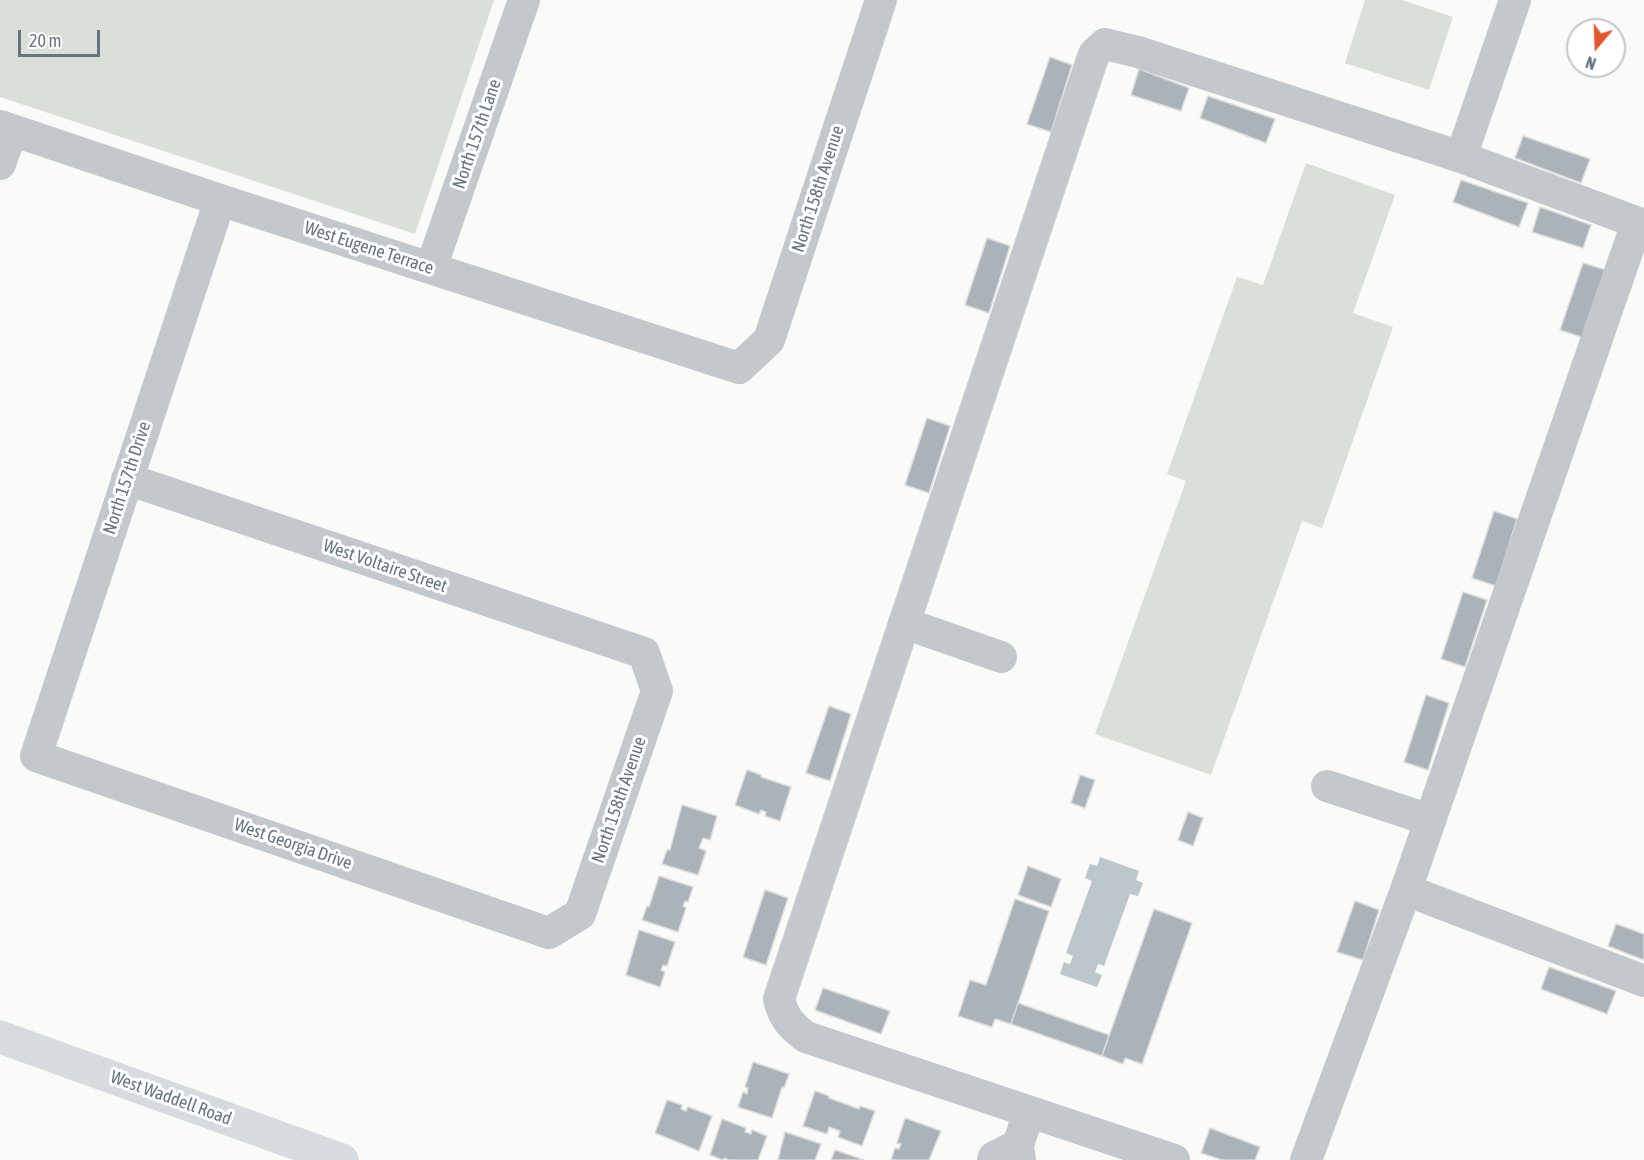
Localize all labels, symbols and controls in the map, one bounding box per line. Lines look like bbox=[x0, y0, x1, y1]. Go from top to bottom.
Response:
scale bar bbox=[21, 18, 104, 56]
north arrow bbox=[1566, 18, 1626, 78]
text: 20 m bbox=[29, 30, 61, 51]
text: N bbox=[1583, 53, 1598, 73]
street label: North 157th Lane bbox=[448, 76, 506, 192]
street label: North 158th Avenue bbox=[787, 123, 849, 255]
street label: West Eugene Terrace bbox=[302, 217, 436, 279]
street label: North 157th Drive bbox=[99, 419, 155, 537]
street label: West Voltaire Street bbox=[320, 535, 450, 597]
street label: North 158th Avenue bbox=[587, 734, 651, 866]
street label: West Georgia Drive bbox=[231, 814, 355, 874]
street label: West Waddell Road bbox=[108, 1066, 234, 1130]

